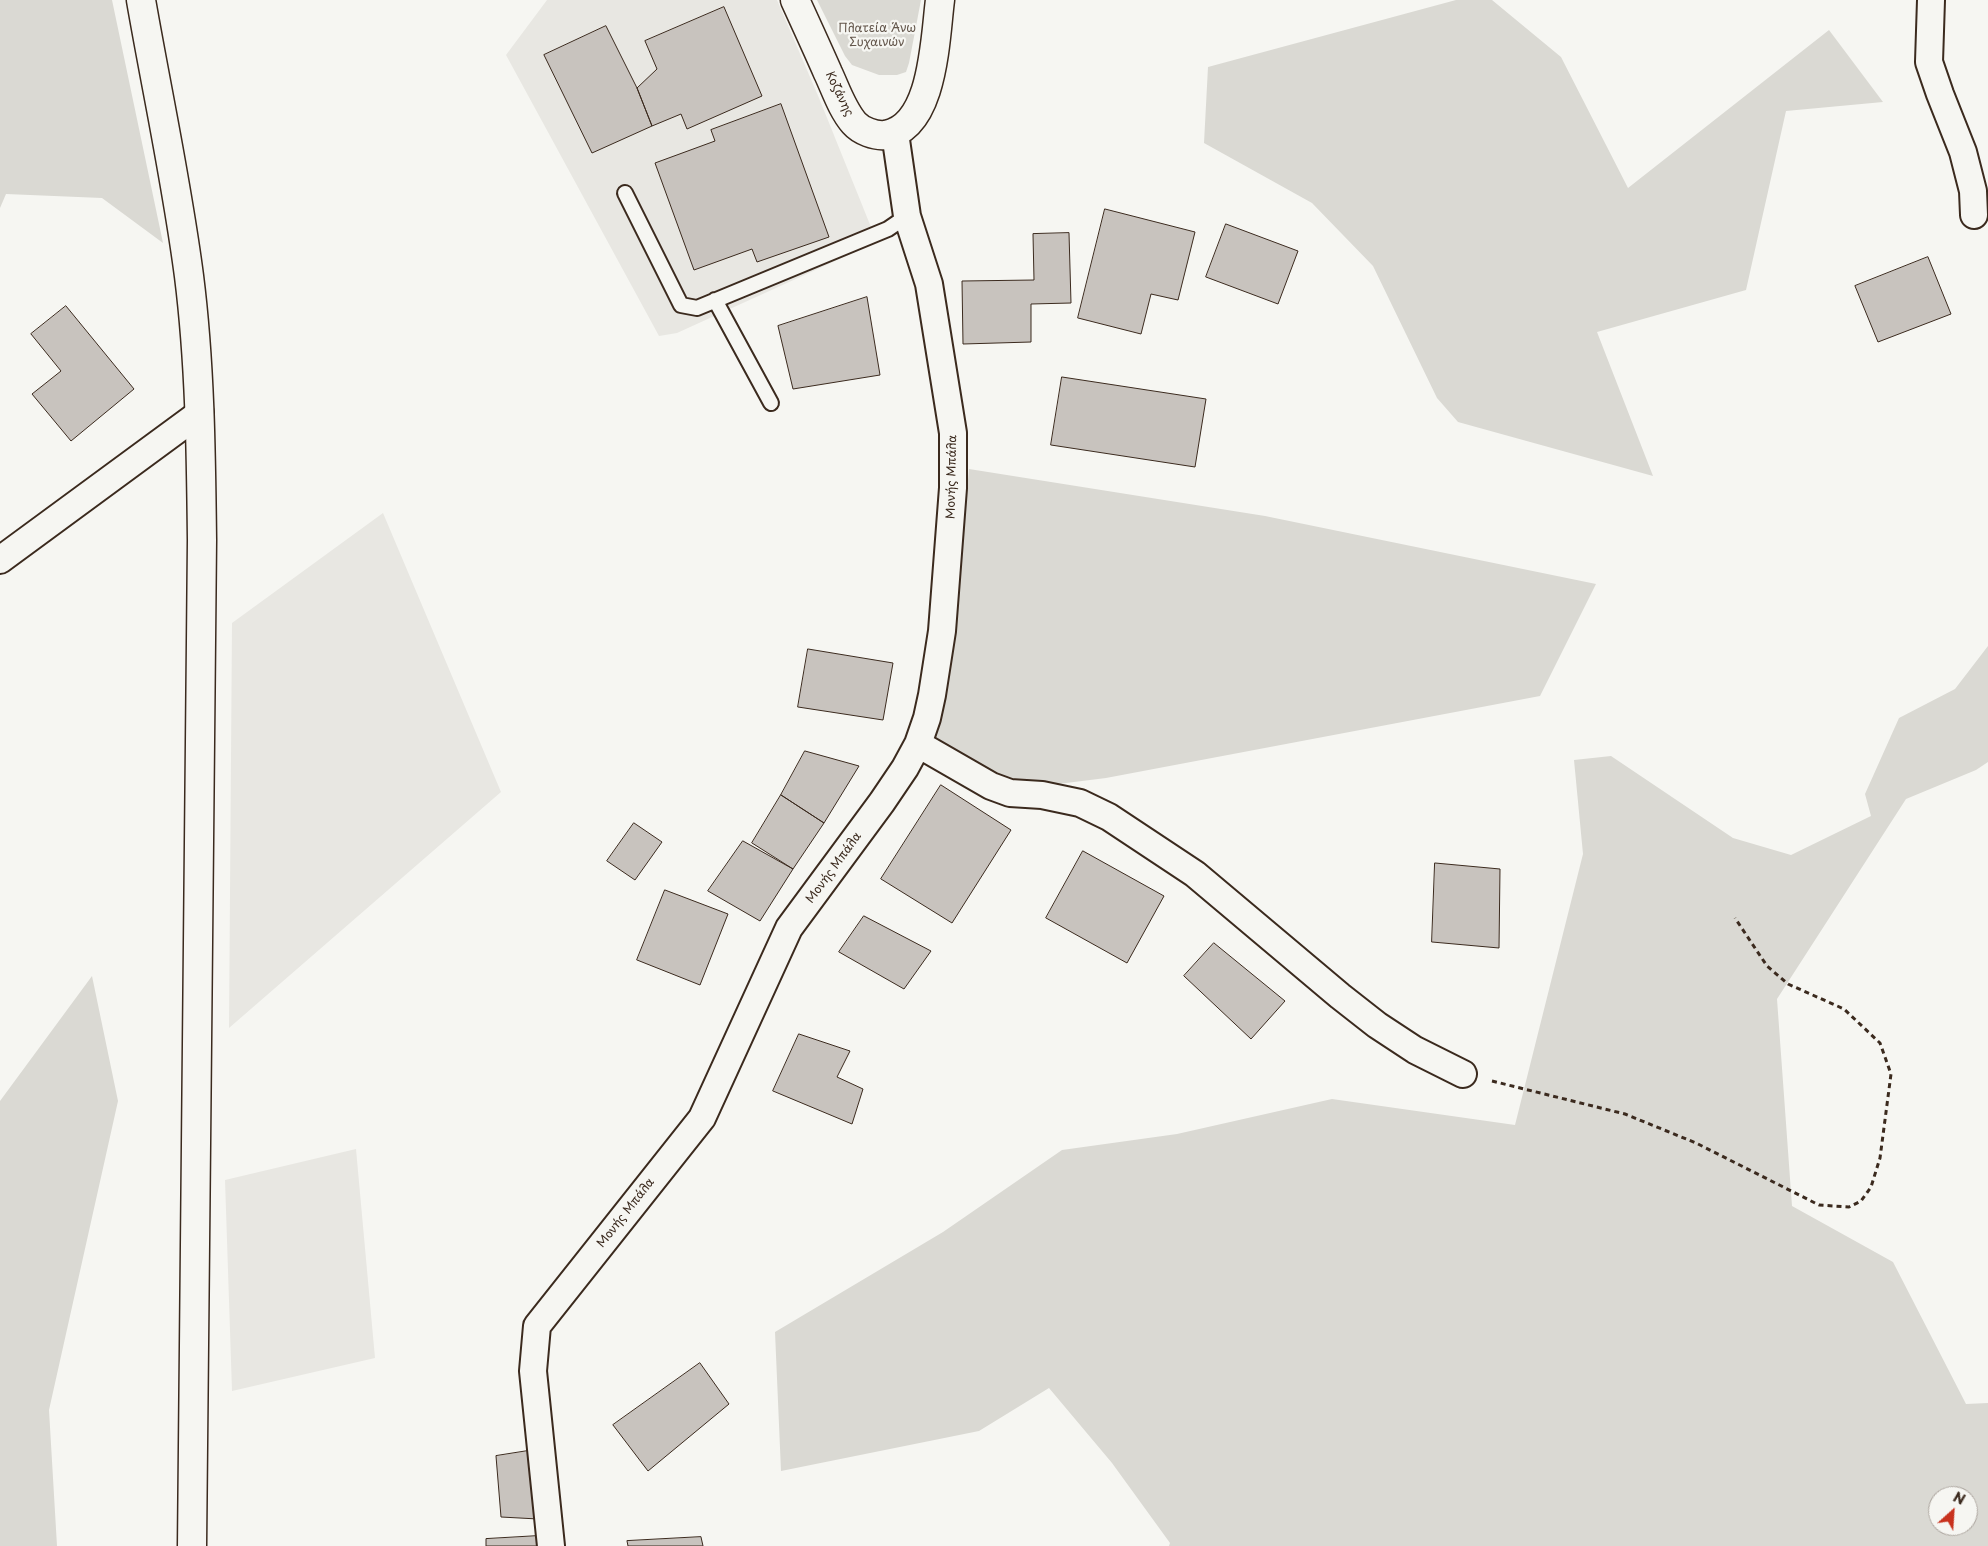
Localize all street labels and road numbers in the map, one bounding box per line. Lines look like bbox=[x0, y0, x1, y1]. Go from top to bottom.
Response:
street label: Κοζάνης bbox=[822, 69, 856, 119]
street label: Μονής Μπάλα bbox=[944, 435, 960, 519]
street label: Μονής Μπάλα bbox=[803, 830, 865, 906]
street label: Μονής Μπάλα bbox=[594, 1175, 658, 1251]

